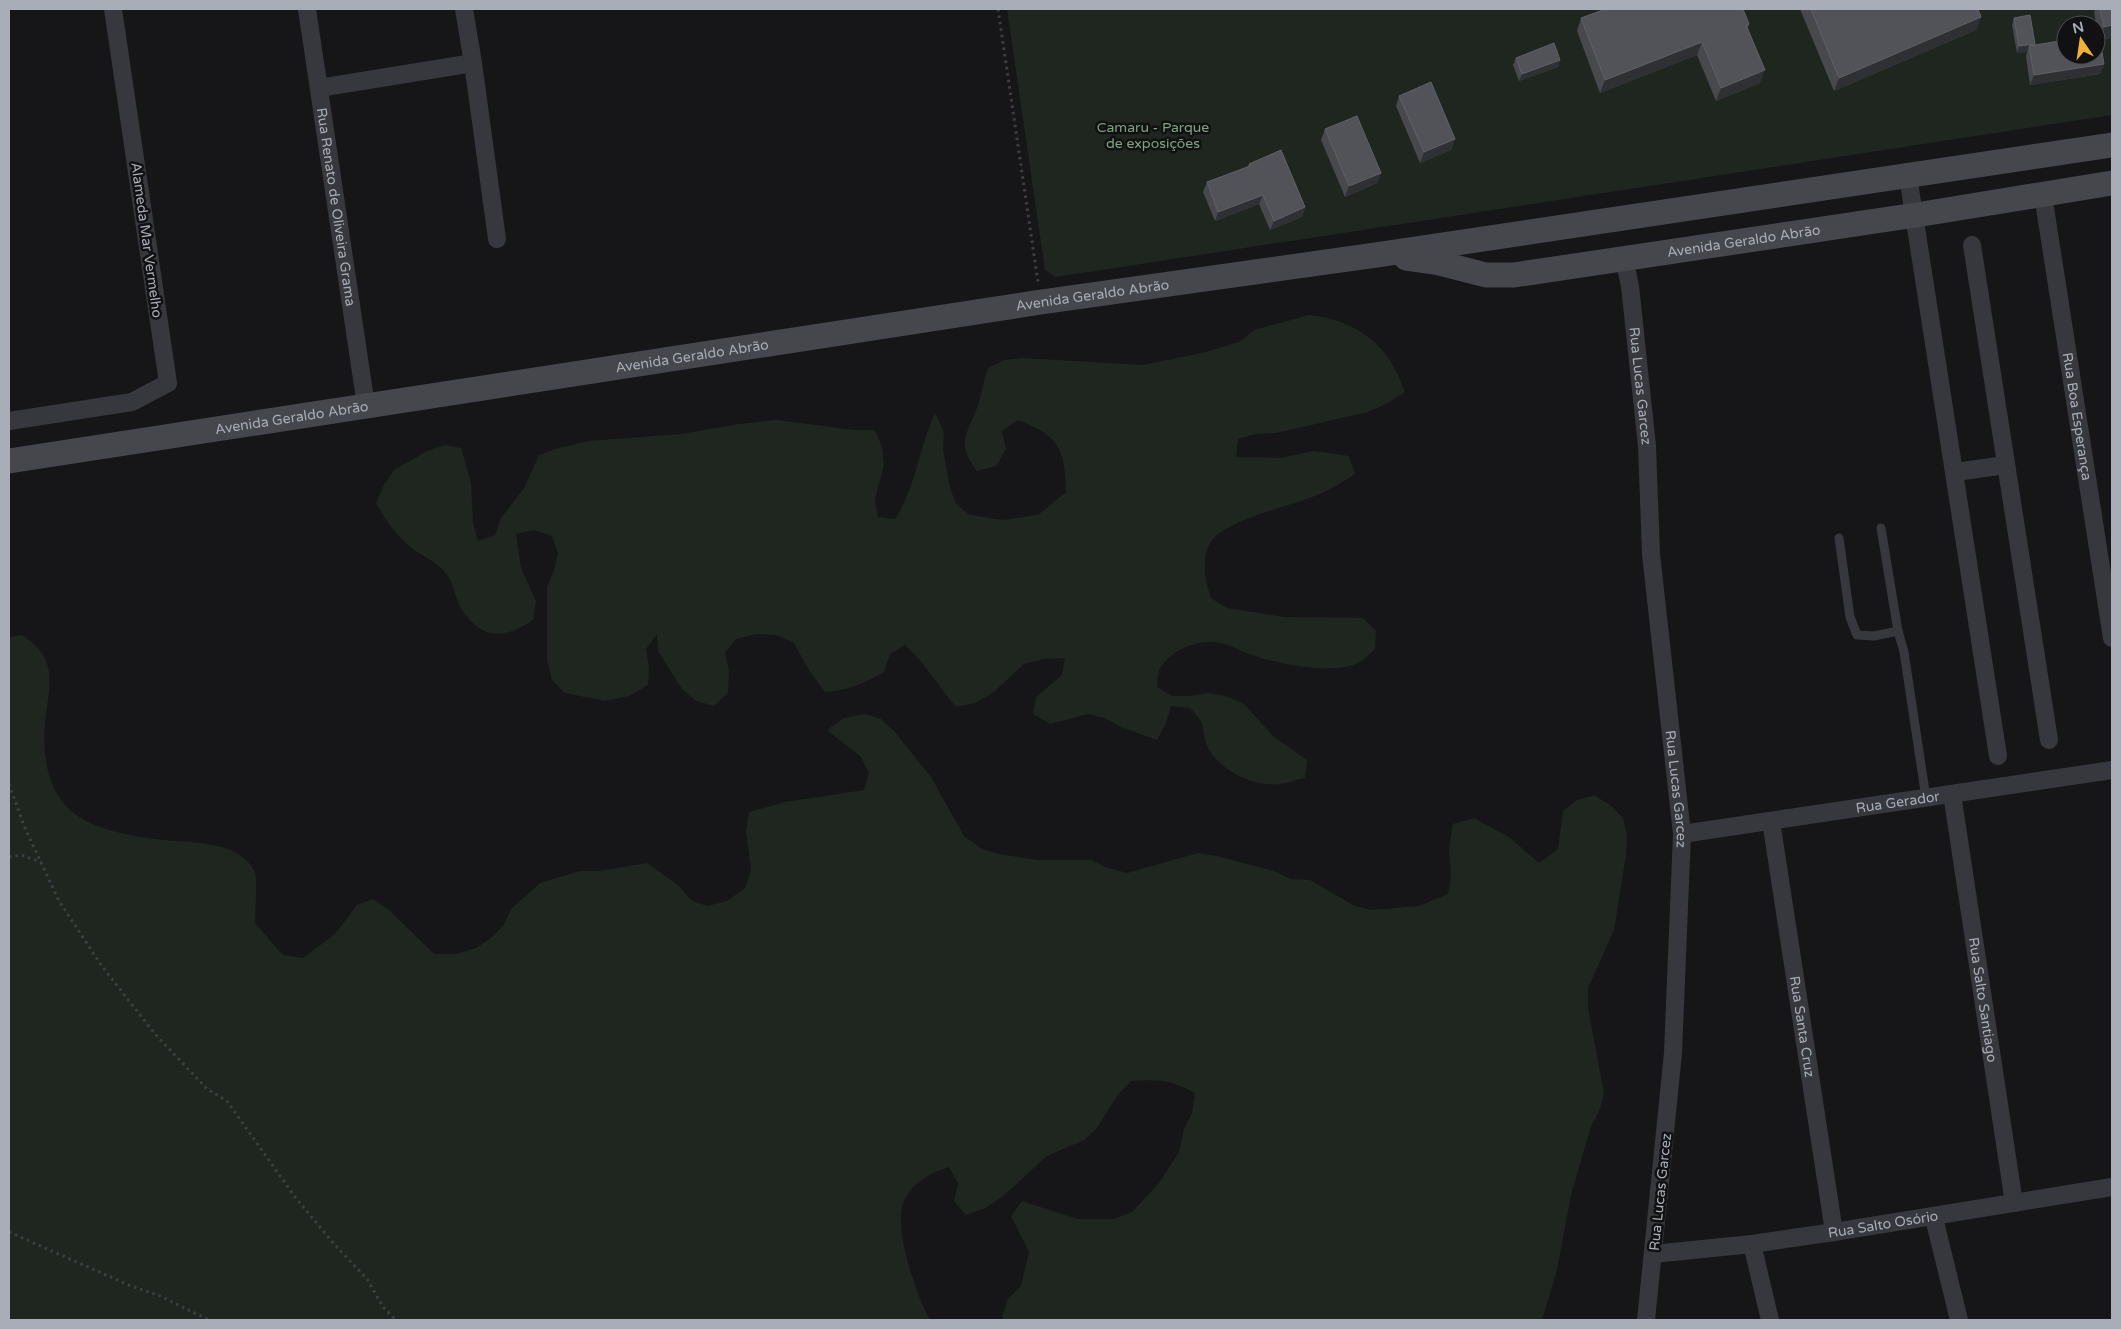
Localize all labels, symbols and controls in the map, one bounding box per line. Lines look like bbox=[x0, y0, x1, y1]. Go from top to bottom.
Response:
north arrow bbox=[2056, 15, 2106, 65]
text: N bbox=[2071, 18, 2086, 37]
street label: Rua Renato de Oliveira Grama bbox=[313, 106, 359, 307]
park label: Camaru - Parque de exposições bbox=[1097, 119, 1209, 152]
street label: Alameda Mar Vermelho bbox=[127, 161, 166, 319]
street label: Avenida Geraldo Abrão bbox=[1666, 221, 1821, 261]
street label: Avenida Geraldo Abrão bbox=[1014, 276, 1170, 315]
street label: Rua Lucas Garcez bbox=[1625, 326, 1655, 446]
street label: Avenida Geraldo Abrão bbox=[614, 336, 770, 376]
street label: Rua Boa Esperança bbox=[2059, 351, 2095, 482]
street label: Avenida Geraldo Abrão bbox=[214, 398, 370, 438]
street label: Rua Lucas Garcez bbox=[1662, 729, 1690, 848]
street label: Rua Gerador bbox=[1855, 788, 1941, 817]
street label: Rua Salto Santiago bbox=[1965, 936, 2001, 1063]
street label: Rua Santa Cruz bbox=[1786, 975, 1818, 1079]
street label: Rua Lucas Garcez bbox=[1646, 1132, 1675, 1252]
street label: Rua Salto Osório bbox=[1827, 1207, 1939, 1242]

